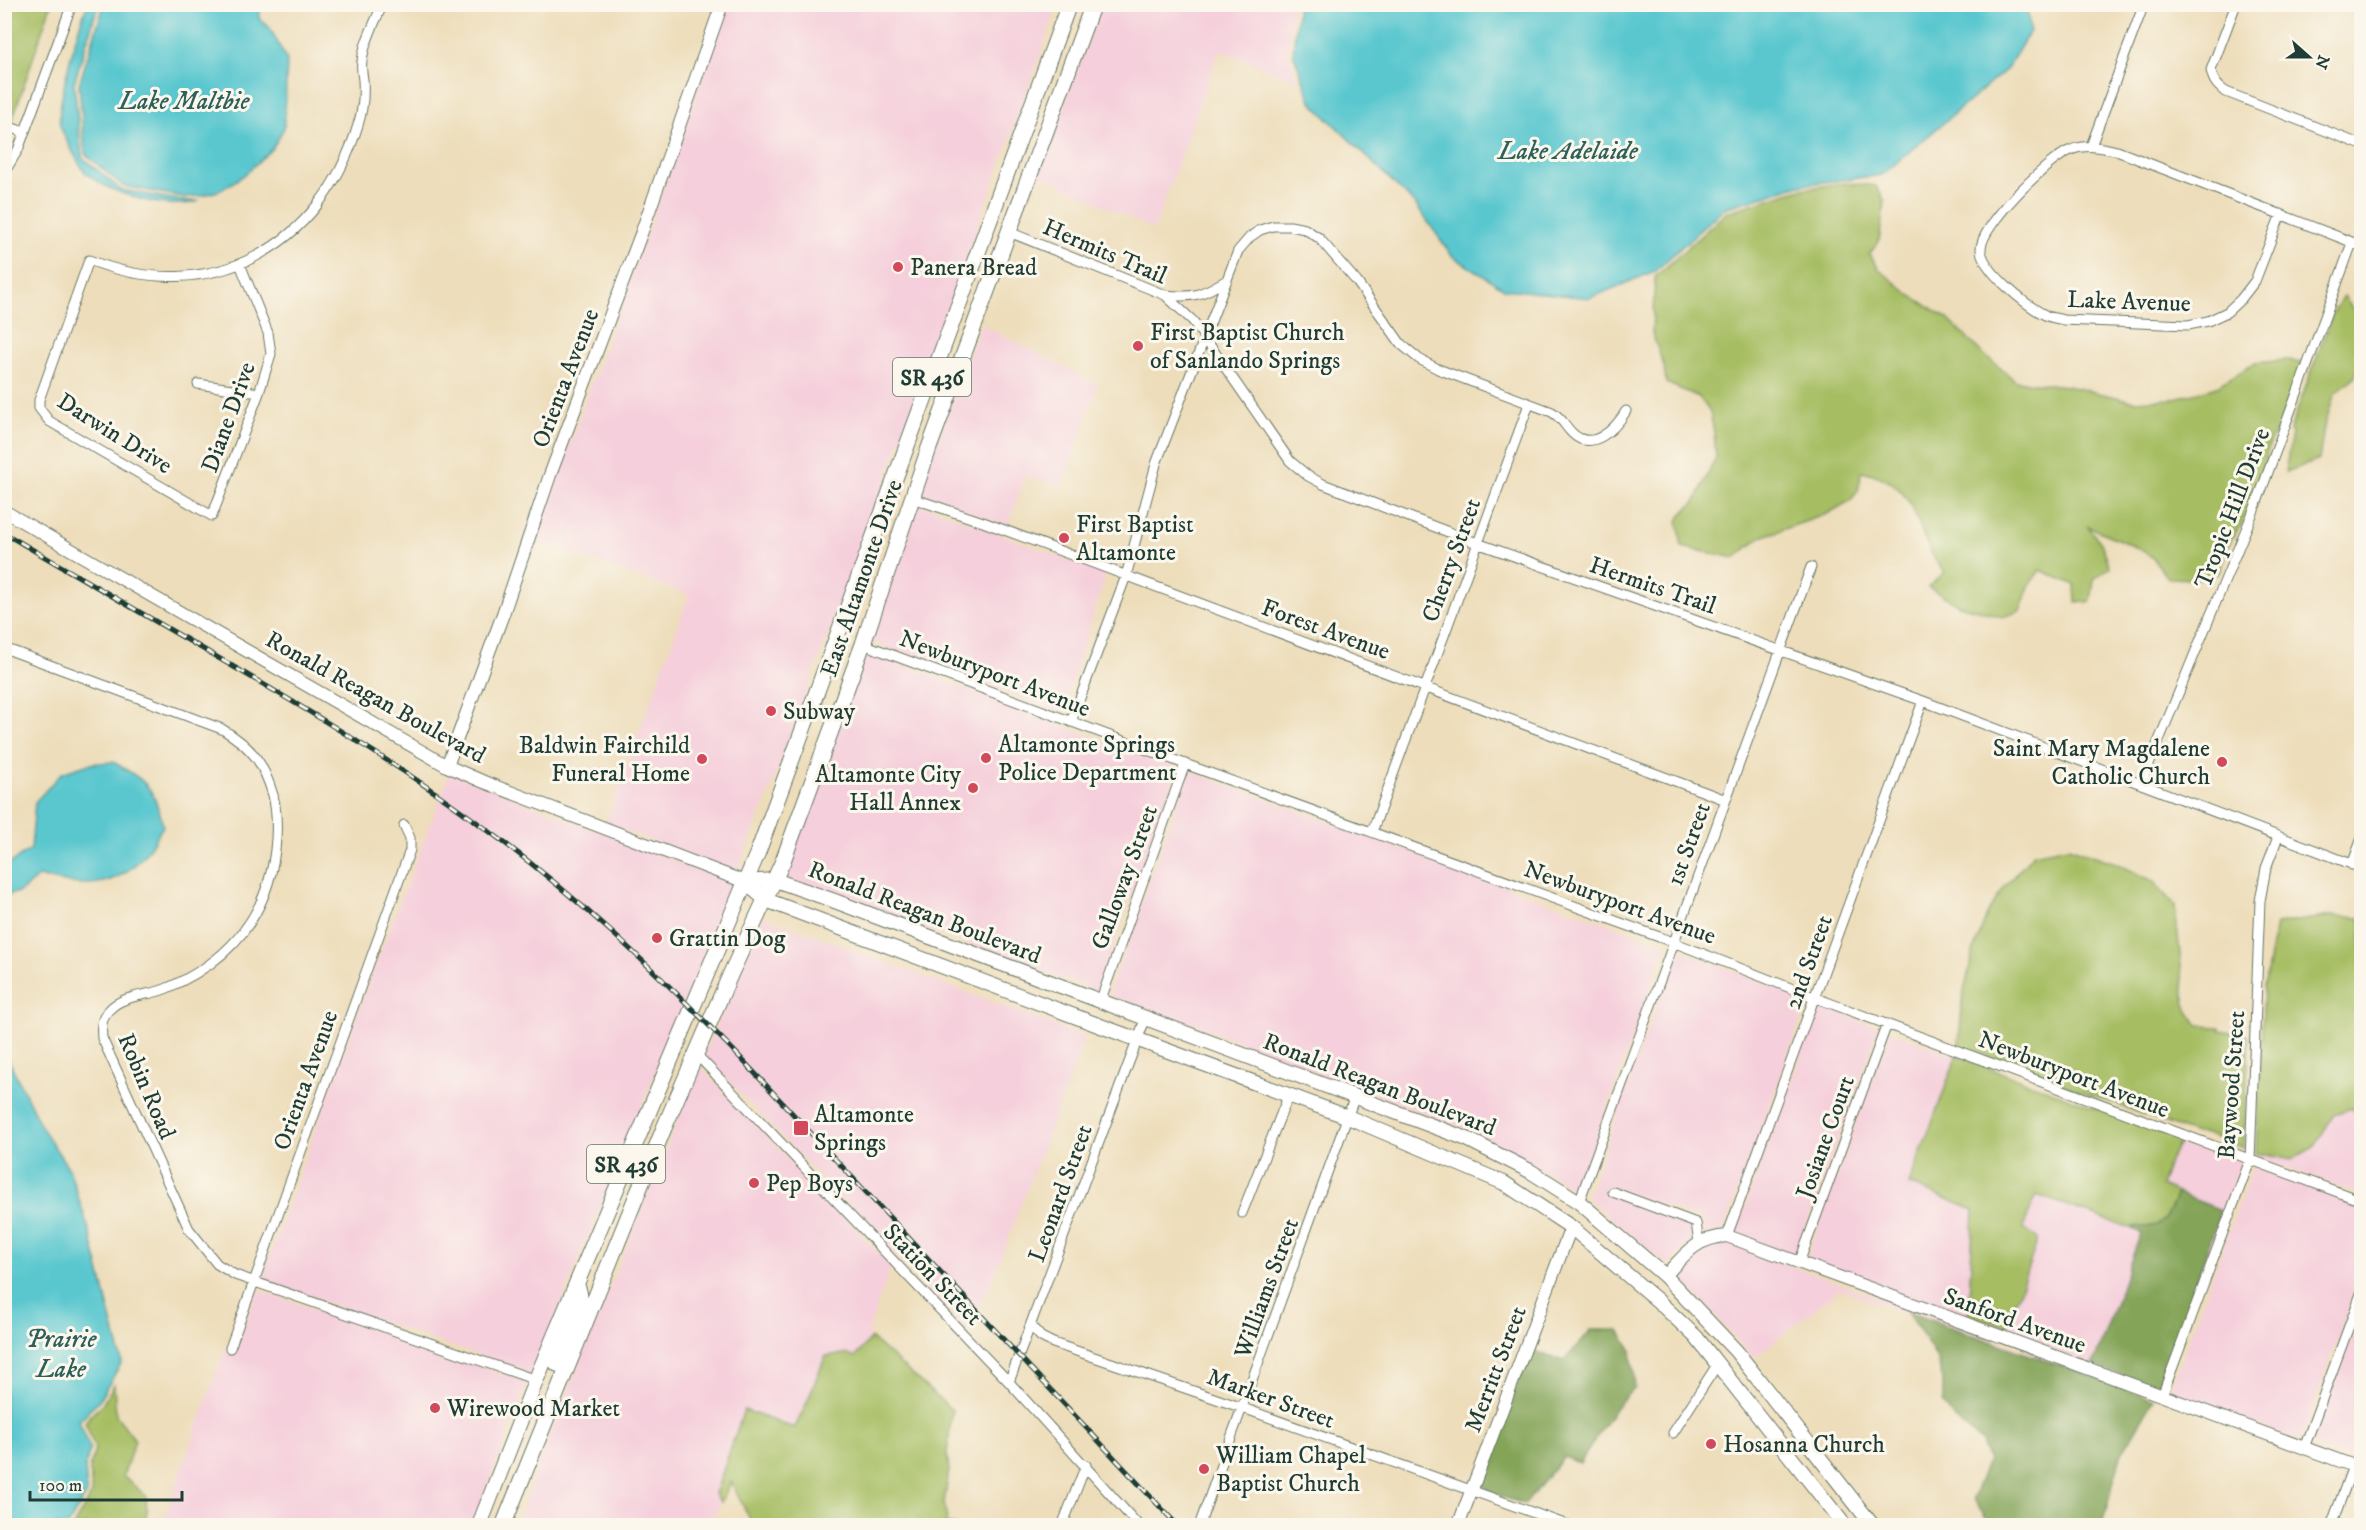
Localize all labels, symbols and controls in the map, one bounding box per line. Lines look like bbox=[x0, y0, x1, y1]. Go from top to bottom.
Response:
north arrow bbox=[2279, 27, 2339, 87]
text: N bbox=[2310, 52, 2334, 72]
water label: Lake Maltbie bbox=[117, 85, 251, 118]
water label: Lake Adelaide bbox=[1496, 135, 1639, 168]
street label: Hermits Trail bbox=[1038, 212, 1172, 292]
place label: Panera Bread bbox=[910, 253, 1037, 283]
marker: Panera Bread bbox=[891, 260, 905, 274]
street label: Lake Avenue bbox=[2067, 285, 2191, 319]
street label: Orienta Avenue bbox=[526, 304, 606, 452]
place label: First Baptist Church of Sanlando Springs bbox=[1150, 318, 1345, 376]
marker: First Baptist Church of Sanlando Springs bbox=[1131, 339, 1145, 353]
street label: Diane Drive bbox=[195, 358, 263, 477]
road number: SR 436 bbox=[893, 358, 971, 396]
street label: Darwin Drive bbox=[51, 387, 178, 481]
street label: Tropic Hill Drive bbox=[2189, 424, 2277, 593]
street label: East Altamonte Drive bbox=[814, 476, 910, 681]
street label: Cherry Street bbox=[1416, 494, 1488, 626]
place label: First Baptist Altamonte bbox=[1076, 510, 1194, 568]
marker: First Baptist Altamonte bbox=[1057, 531, 1071, 545]
street label: Hermits Trail bbox=[1585, 550, 1721, 622]
street label: Forest Avenue bbox=[1257, 593, 1394, 667]
street label: Newburyport Avenue bbox=[895, 624, 1094, 724]
street label: Ronald Reagan Boulevard bbox=[260, 625, 491, 771]
place label: Subway bbox=[783, 697, 856, 727]
marker: Subway bbox=[764, 704, 778, 718]
place label: Altamonte Springs Police Department bbox=[998, 730, 1177, 788]
place label: Baldwin Fairchild Funeral Home bbox=[519, 731, 690, 789]
place label: Saint Mary Magdalene Catholic Church bbox=[1993, 734, 2210, 792]
marker: Altamonte Springs Police Department bbox=[979, 751, 993, 765]
marker: Baldwin Fairchild Funeral Home bbox=[695, 752, 709, 766]
marker: Saint Mary Magdalene Catholic Church bbox=[2215, 755, 2229, 769]
place label: Altamonte City Hall Annex bbox=[815, 760, 962, 818]
marker: Altamonte City Hall Annex bbox=[966, 781, 980, 795]
street label: 1st Street bbox=[1660, 798, 1718, 890]
street label: Galloway Street bbox=[1085, 801, 1165, 954]
street label: Newburyport Avenue bbox=[1520, 854, 1720, 952]
street label: Ronald Reagan Boulevard bbox=[804, 855, 1045, 971]
street label: 2nd Street bbox=[1778, 911, 1840, 1014]
place label: Grattin Dog bbox=[669, 924, 786, 954]
marker: Grattin Dog bbox=[650, 931, 664, 945]
street label: Orienta Avenue bbox=[267, 1006, 345, 1154]
street label: Baywood Street bbox=[2212, 1009, 2252, 1161]
street label: Newburyport Avenue bbox=[1974, 1025, 2173, 1125]
street label: Ronald Reagan Boulevard bbox=[1259, 1027, 1500, 1143]
street label: Robin Road bbox=[110, 1029, 182, 1144]
street label: Josiane Court bbox=[1789, 1072, 1862, 1205]
place label: Altamonte Springs bbox=[814, 1100, 914, 1158]
marker: Altamonte Springs bbox=[792, 1119, 810, 1137]
street label: Leonard Street bbox=[1022, 1120, 1100, 1266]
road number: SR 436 bbox=[587, 1145, 665, 1183]
place label: Pep Boys bbox=[766, 1169, 853, 1199]
marker: Pep Boys bbox=[747, 1176, 761, 1190]
street label: Williams Street bbox=[1227, 1214, 1306, 1363]
street label: Station Street bbox=[876, 1217, 989, 1332]
street label: Sanford Avenue bbox=[1939, 1281, 2090, 1361]
street label: Merritt Street bbox=[1458, 1302, 1534, 1437]
water label: Prairie Lake bbox=[26, 1323, 97, 1386]
street label: Marker Street bbox=[1203, 1362, 1339, 1436]
place label: Wirewood Market bbox=[446, 1394, 620, 1424]
marker: Wirewood Market bbox=[428, 1401, 442, 1415]
place label: Hosanna Church bbox=[1723, 1430, 1885, 1460]
marker: Hosanna Church bbox=[1704, 1437, 1718, 1451]
place label: William Chapel Baptist Church bbox=[1215, 1441, 1367, 1499]
marker: William Chapel Baptist Church bbox=[1197, 1462, 1211, 1476]
scale bar bbox=[30, 1464, 182, 1502]
text: 100 m bbox=[39, 1475, 82, 1497]

